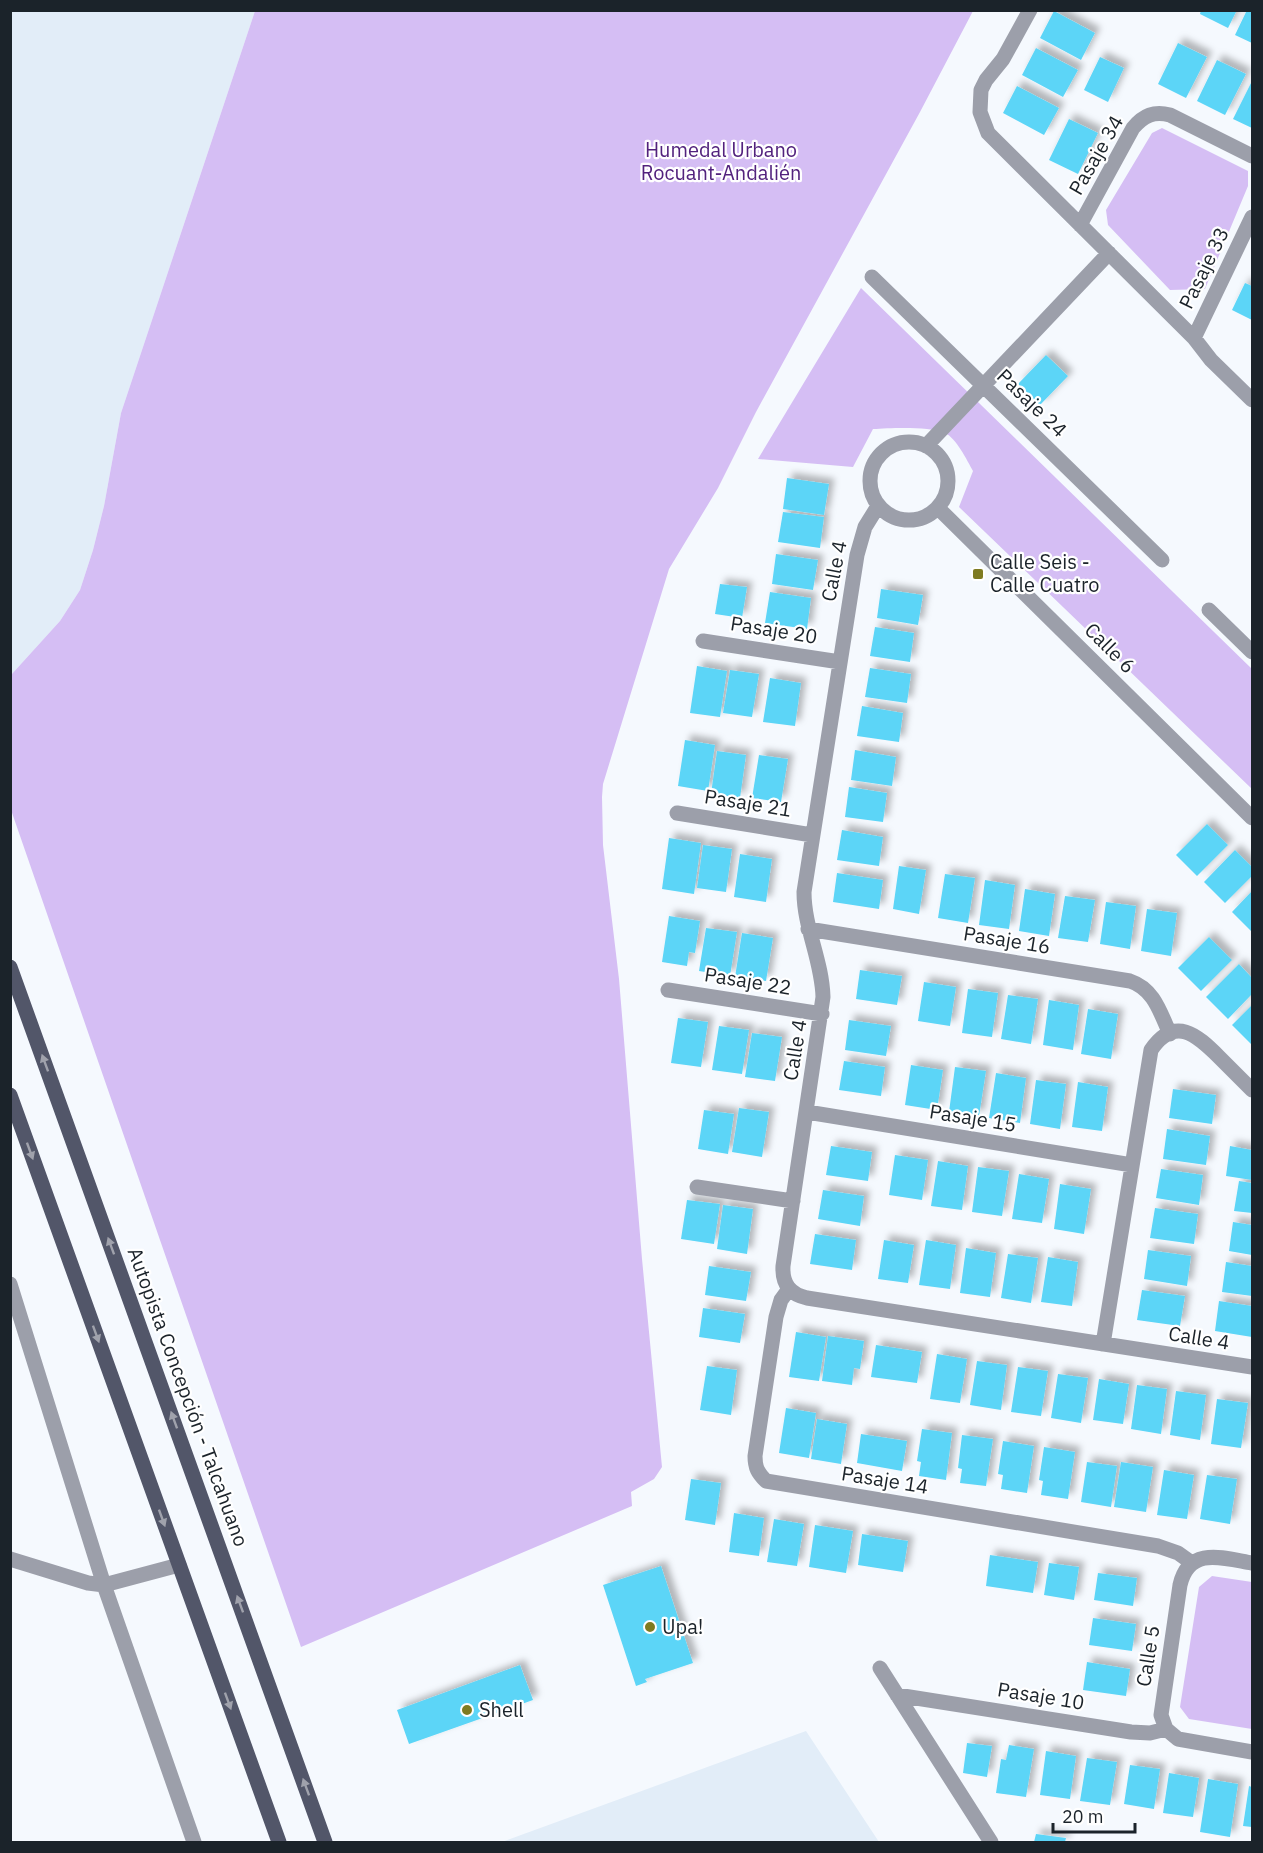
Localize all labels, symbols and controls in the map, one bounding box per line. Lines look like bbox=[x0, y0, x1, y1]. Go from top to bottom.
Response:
street label: Pasaje 34 bbox=[1062, 110, 1129, 199]
park label: Humedal Urbano Rocuant-Andalién bbox=[641, 136, 801, 186]
street label: Pasaje 33 bbox=[1172, 222, 1235, 313]
street label: Pasaje 24 bbox=[991, 362, 1073, 443]
street label: Calle 4 bbox=[814, 538, 853, 604]
place label: Calle Seis - Calle Cuatro bbox=[990, 548, 1100, 598]
marker: Calle Seis - Calle Cuatro bbox=[971, 567, 985, 581]
street label: Pasaje 20 bbox=[729, 609, 820, 650]
street label: Calle 6 bbox=[1079, 616, 1142, 679]
street label: Pasaje 21 bbox=[703, 782, 794, 823]
street label: Pasaje 16 bbox=[962, 919, 1053, 960]
street label: Pasaje 22 bbox=[703, 960, 794, 1001]
street label: Calle 4 bbox=[776, 1017, 813, 1082]
one-way arrow bbox=[40, 1054, 50, 1072]
street label: Pasaje 15 bbox=[928, 1097, 1019, 1138]
one-way arrow bbox=[26, 1142, 36, 1160]
one-way arrow bbox=[106, 1237, 116, 1255]
street label: Autopista Concepción - Talcahuano bbox=[122, 1244, 255, 1550]
street label: Calle 4 bbox=[1167, 1319, 1232, 1356]
one-way arrow bbox=[92, 1325, 102, 1343]
one-way arrow bbox=[168, 1411, 178, 1429]
street label: Pasaje 14 bbox=[840, 1459, 931, 1500]
one-way arrow bbox=[157, 1509, 167, 1527]
one-way arrow bbox=[234, 1595, 244, 1613]
place label: Upa! bbox=[662, 1613, 704, 1640]
marker: Upa! bbox=[643, 1620, 657, 1634]
street label: Calle 5 bbox=[1129, 1623, 1166, 1688]
street label: Pasaje 10 bbox=[996, 1675, 1087, 1716]
one-way arrow bbox=[223, 1692, 233, 1710]
place label: Shell bbox=[479, 1696, 524, 1723]
marker: Shell bbox=[460, 1703, 474, 1717]
one-way arrow bbox=[300, 1778, 310, 1796]
scale bar bbox=[1053, 1796, 1136, 1834]
text: 20 m bbox=[1062, 1805, 1104, 1828]

